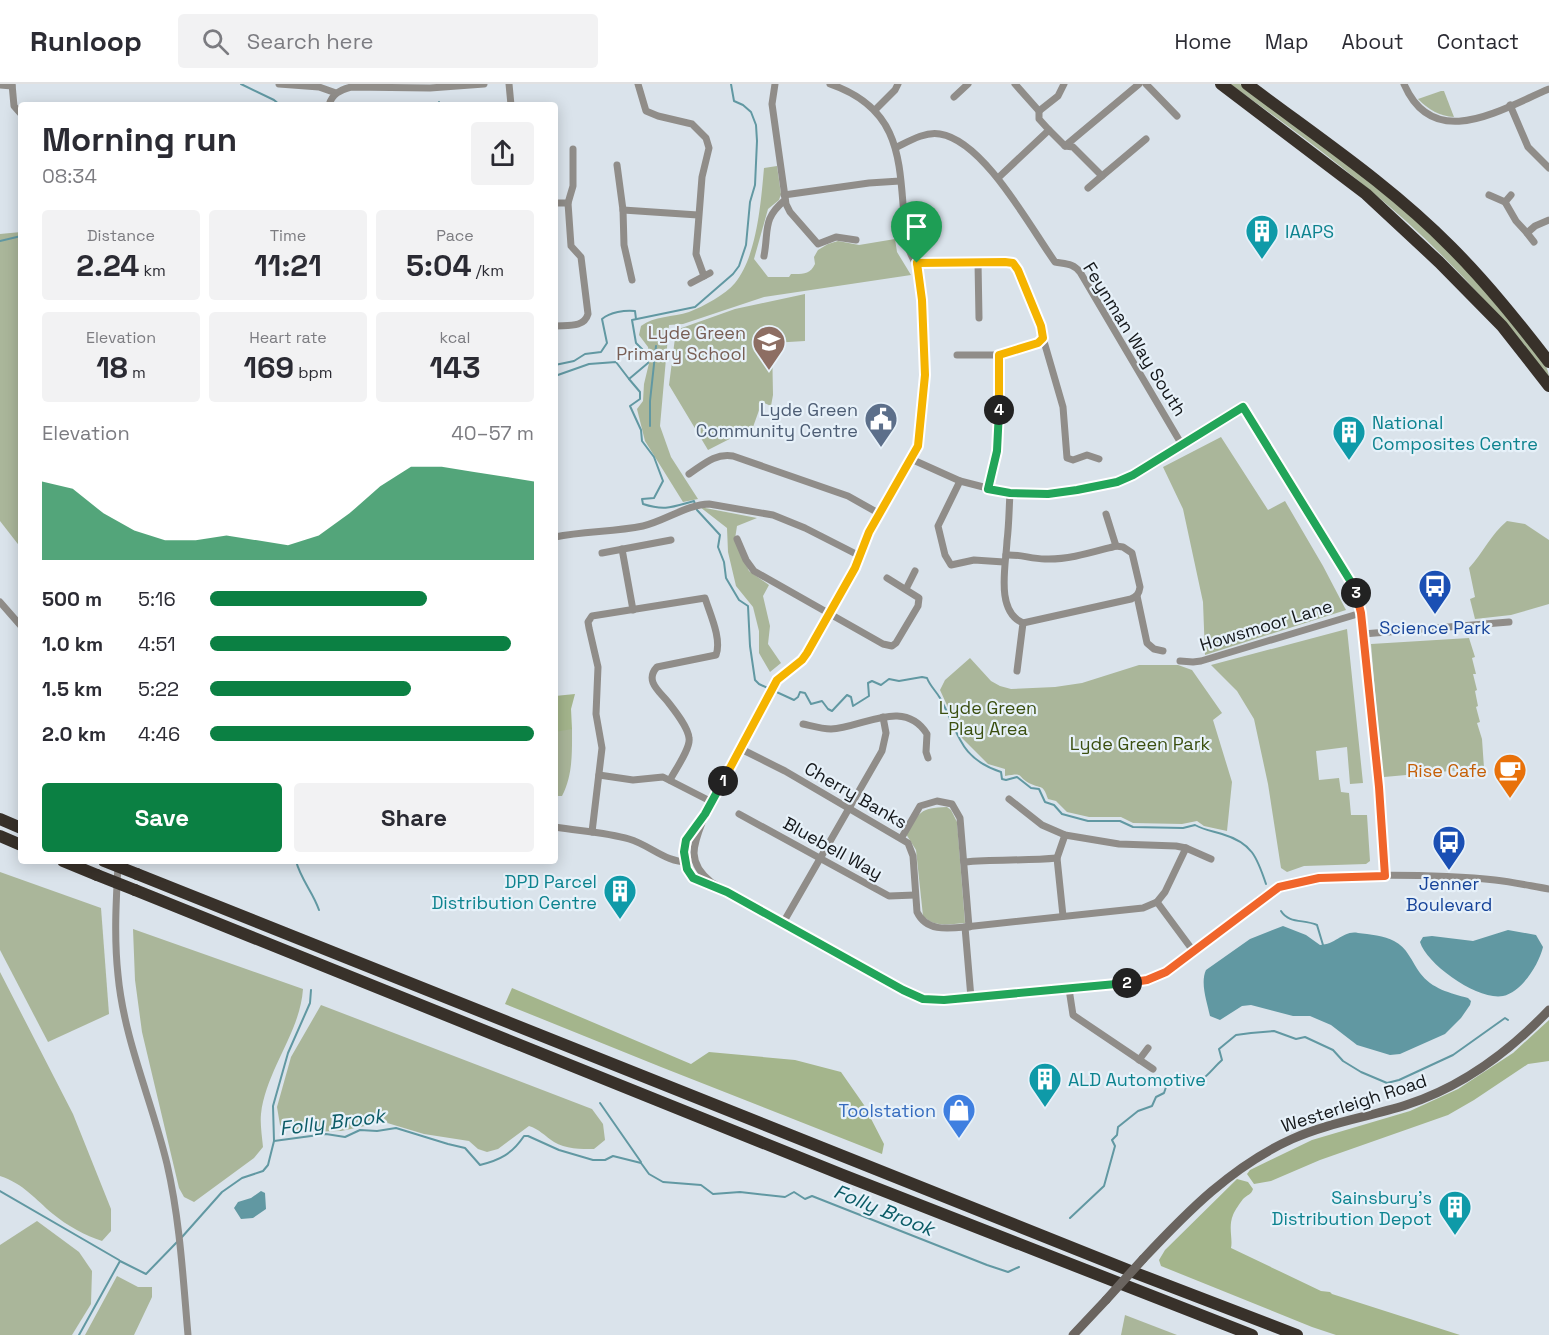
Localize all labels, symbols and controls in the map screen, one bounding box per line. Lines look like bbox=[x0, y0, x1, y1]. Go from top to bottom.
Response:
search box bbox=[178, 14, 598, 68]
text: Runloop bbox=[30, 23, 142, 59]
icon: search bbox=[199, 25, 232, 58]
text: Search here bbox=[247, 27, 374, 55]
text: Home bbox=[1174, 28, 1232, 55]
text: Map bbox=[1265, 28, 1309, 55]
text: About bbox=[1342, 28, 1404, 55]
text: Contact bbox=[1437, 28, 1519, 55]
text: Morning run bbox=[42, 119, 237, 161]
button: share bbox=[471, 122, 534, 185]
text: 08:34 bbox=[42, 163, 97, 189]
pin bbox=[891, 201, 942, 263]
icon: arrive bbox=[900, 210, 933, 243]
building icon: IAAPS bbox=[1244, 213, 1280, 260]
place label: IAAPS bbox=[1285, 220, 1334, 243]
text: Distance bbox=[87, 225, 155, 246]
text: Time bbox=[270, 225, 306, 246]
text: Pace bbox=[436, 225, 474, 246]
text: 2.24 bbox=[76, 246, 139, 285]
text: 11:21 bbox=[254, 246, 322, 285]
text: 5:04 bbox=[406, 246, 472, 285]
street label: Feynman Way South bbox=[1078, 258, 1192, 420]
text: km bbox=[139, 260, 166, 281]
text: /km bbox=[472, 260, 504, 281]
place label: Lyde Green Primary School bbox=[616, 321, 746, 365]
school or university icon: Lyde Green Primary School bbox=[751, 324, 787, 371]
text: Elevation bbox=[86, 327, 156, 348]
text: Heart rate bbox=[249, 327, 327, 348]
text: kcal bbox=[440, 327, 470, 348]
text: 18 bbox=[96, 348, 128, 387]
text: 169 bbox=[243, 348, 294, 387]
text: 143 bbox=[430, 348, 480, 387]
text: m bbox=[128, 362, 146, 383]
text: bpm bbox=[294, 362, 333, 383]
pin: 4 bbox=[984, 395, 1014, 425]
place label: Lyde Green Community Centre bbox=[696, 398, 858, 442]
text: 4 bbox=[994, 399, 1004, 420]
public building icon: Lyde Green Community Centre bbox=[863, 401, 899, 448]
place label: National Composites Centre bbox=[1372, 411, 1538, 455]
building icon: National Composites Centre bbox=[1331, 414, 1367, 461]
text: Elevation bbox=[42, 420, 130, 446]
text: 40–57 m bbox=[451, 420, 534, 446]
bus stop icon: Science Park bbox=[1417, 568, 1453, 615]
pin: 3 bbox=[1341, 578, 1371, 608]
text: 3 bbox=[1351, 582, 1361, 603]
text: 500 m bbox=[42, 586, 102, 612]
text: 5:16 bbox=[138, 586, 176, 612]
street label: Howsmoor Lane bbox=[1197, 594, 1335, 656]
place label: Science Park bbox=[1379, 616, 1491, 639]
text: 1.0 km bbox=[42, 631, 103, 657]
text: 4:51 bbox=[138, 631, 176, 657]
text: 1.5 km bbox=[42, 676, 102, 702]
text: 5:22 bbox=[138, 676, 179, 702]
park label: Lyde Green Play Area bbox=[939, 696, 1037, 740]
text: 2.0 km bbox=[42, 721, 106, 747]
text: 4:46 bbox=[138, 721, 180, 747]
park label: Lyde Green Park bbox=[1070, 732, 1211, 755]
cafe icon: Rise Cafe bbox=[1492, 752, 1528, 799]
street label: Cherry Banks bbox=[801, 756, 911, 834]
place label: Rise Cafe bbox=[1407, 759, 1487, 782]
pin: 1 bbox=[708, 766, 738, 796]
text: 1 bbox=[719, 770, 727, 791]
button: Save bbox=[42, 783, 282, 852]
button: Share bbox=[294, 783, 534, 852]
street label: Bluebell Way bbox=[779, 811, 887, 885]
bus stop icon: Jenner Boulevard bbox=[1431, 824, 1467, 871]
place label: DPD Parcel Distribution Centre bbox=[431, 870, 597, 914]
place label: Jenner Boulevard bbox=[1406, 872, 1492, 916]
building icon: DPD Parcel Distribution Centre bbox=[602, 873, 638, 920]
pin: 2 bbox=[1112, 968, 1142, 998]
text: 2 bbox=[1122, 972, 1132, 993]
building icon: ALD Automotive bbox=[1027, 1061, 1063, 1108]
place label: ALD Automotive bbox=[1068, 1068, 1206, 1091]
street label: Westerleigh Road bbox=[1278, 1069, 1430, 1137]
shop icon: Toolstation bbox=[941, 1092, 977, 1139]
place label: Toolstation bbox=[838, 1099, 936, 1122]
water label: Folly Brook bbox=[278, 1102, 388, 1141]
water label: Folly Brook bbox=[830, 1178, 940, 1243]
place label: Sainsbury's Distribution Depot bbox=[1272, 1186, 1432, 1230]
building icon: Sainsbury's Distribution Depot bbox=[1437, 1189, 1473, 1236]

